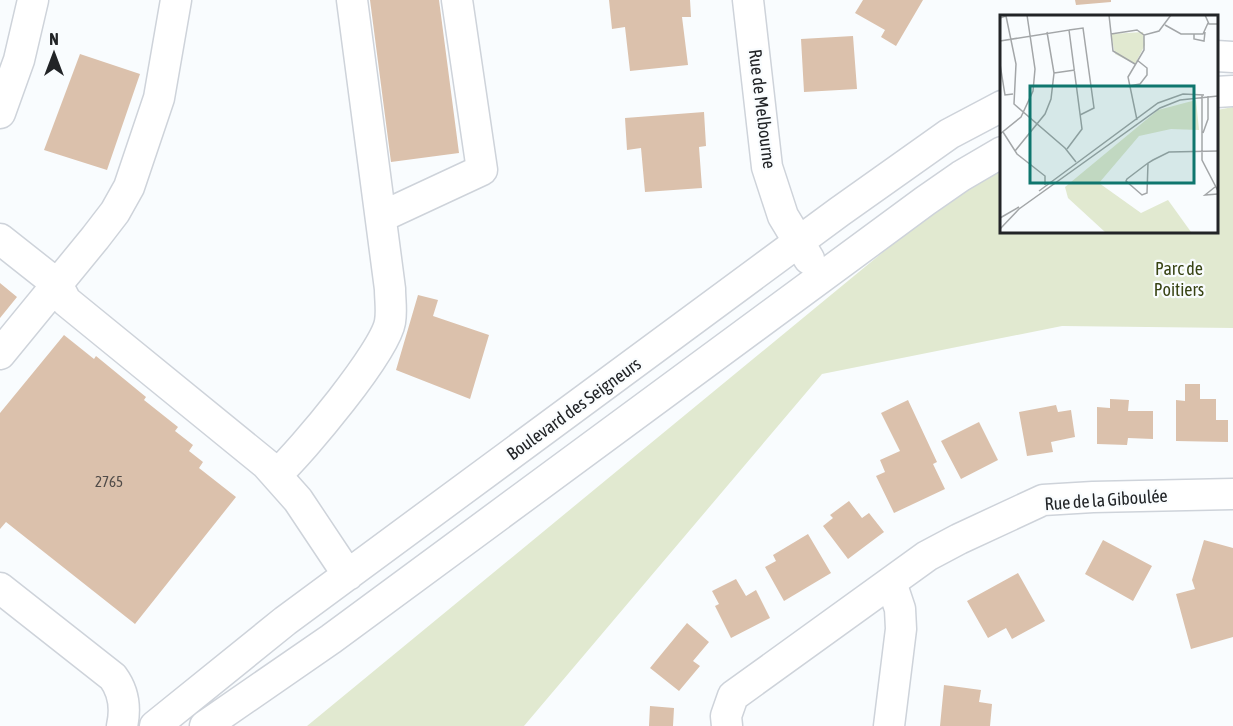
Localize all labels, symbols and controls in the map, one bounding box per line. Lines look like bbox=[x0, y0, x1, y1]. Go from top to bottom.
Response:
inset map bbox=[1000, 15, 1218, 232]
north arrow bbox=[24, 24, 84, 84]
text: N bbox=[49, 30, 59, 48]
street label: Rue de Melbourne bbox=[745, 48, 780, 170]
park label: Parc de Poitiers bbox=[1154, 258, 1204, 300]
street label: Boulevard des Seigneurs bbox=[503, 353, 645, 464]
house number: 2765 bbox=[95, 473, 123, 490]
street label: Rue de la Giboulée bbox=[1044, 485, 1168, 514]

